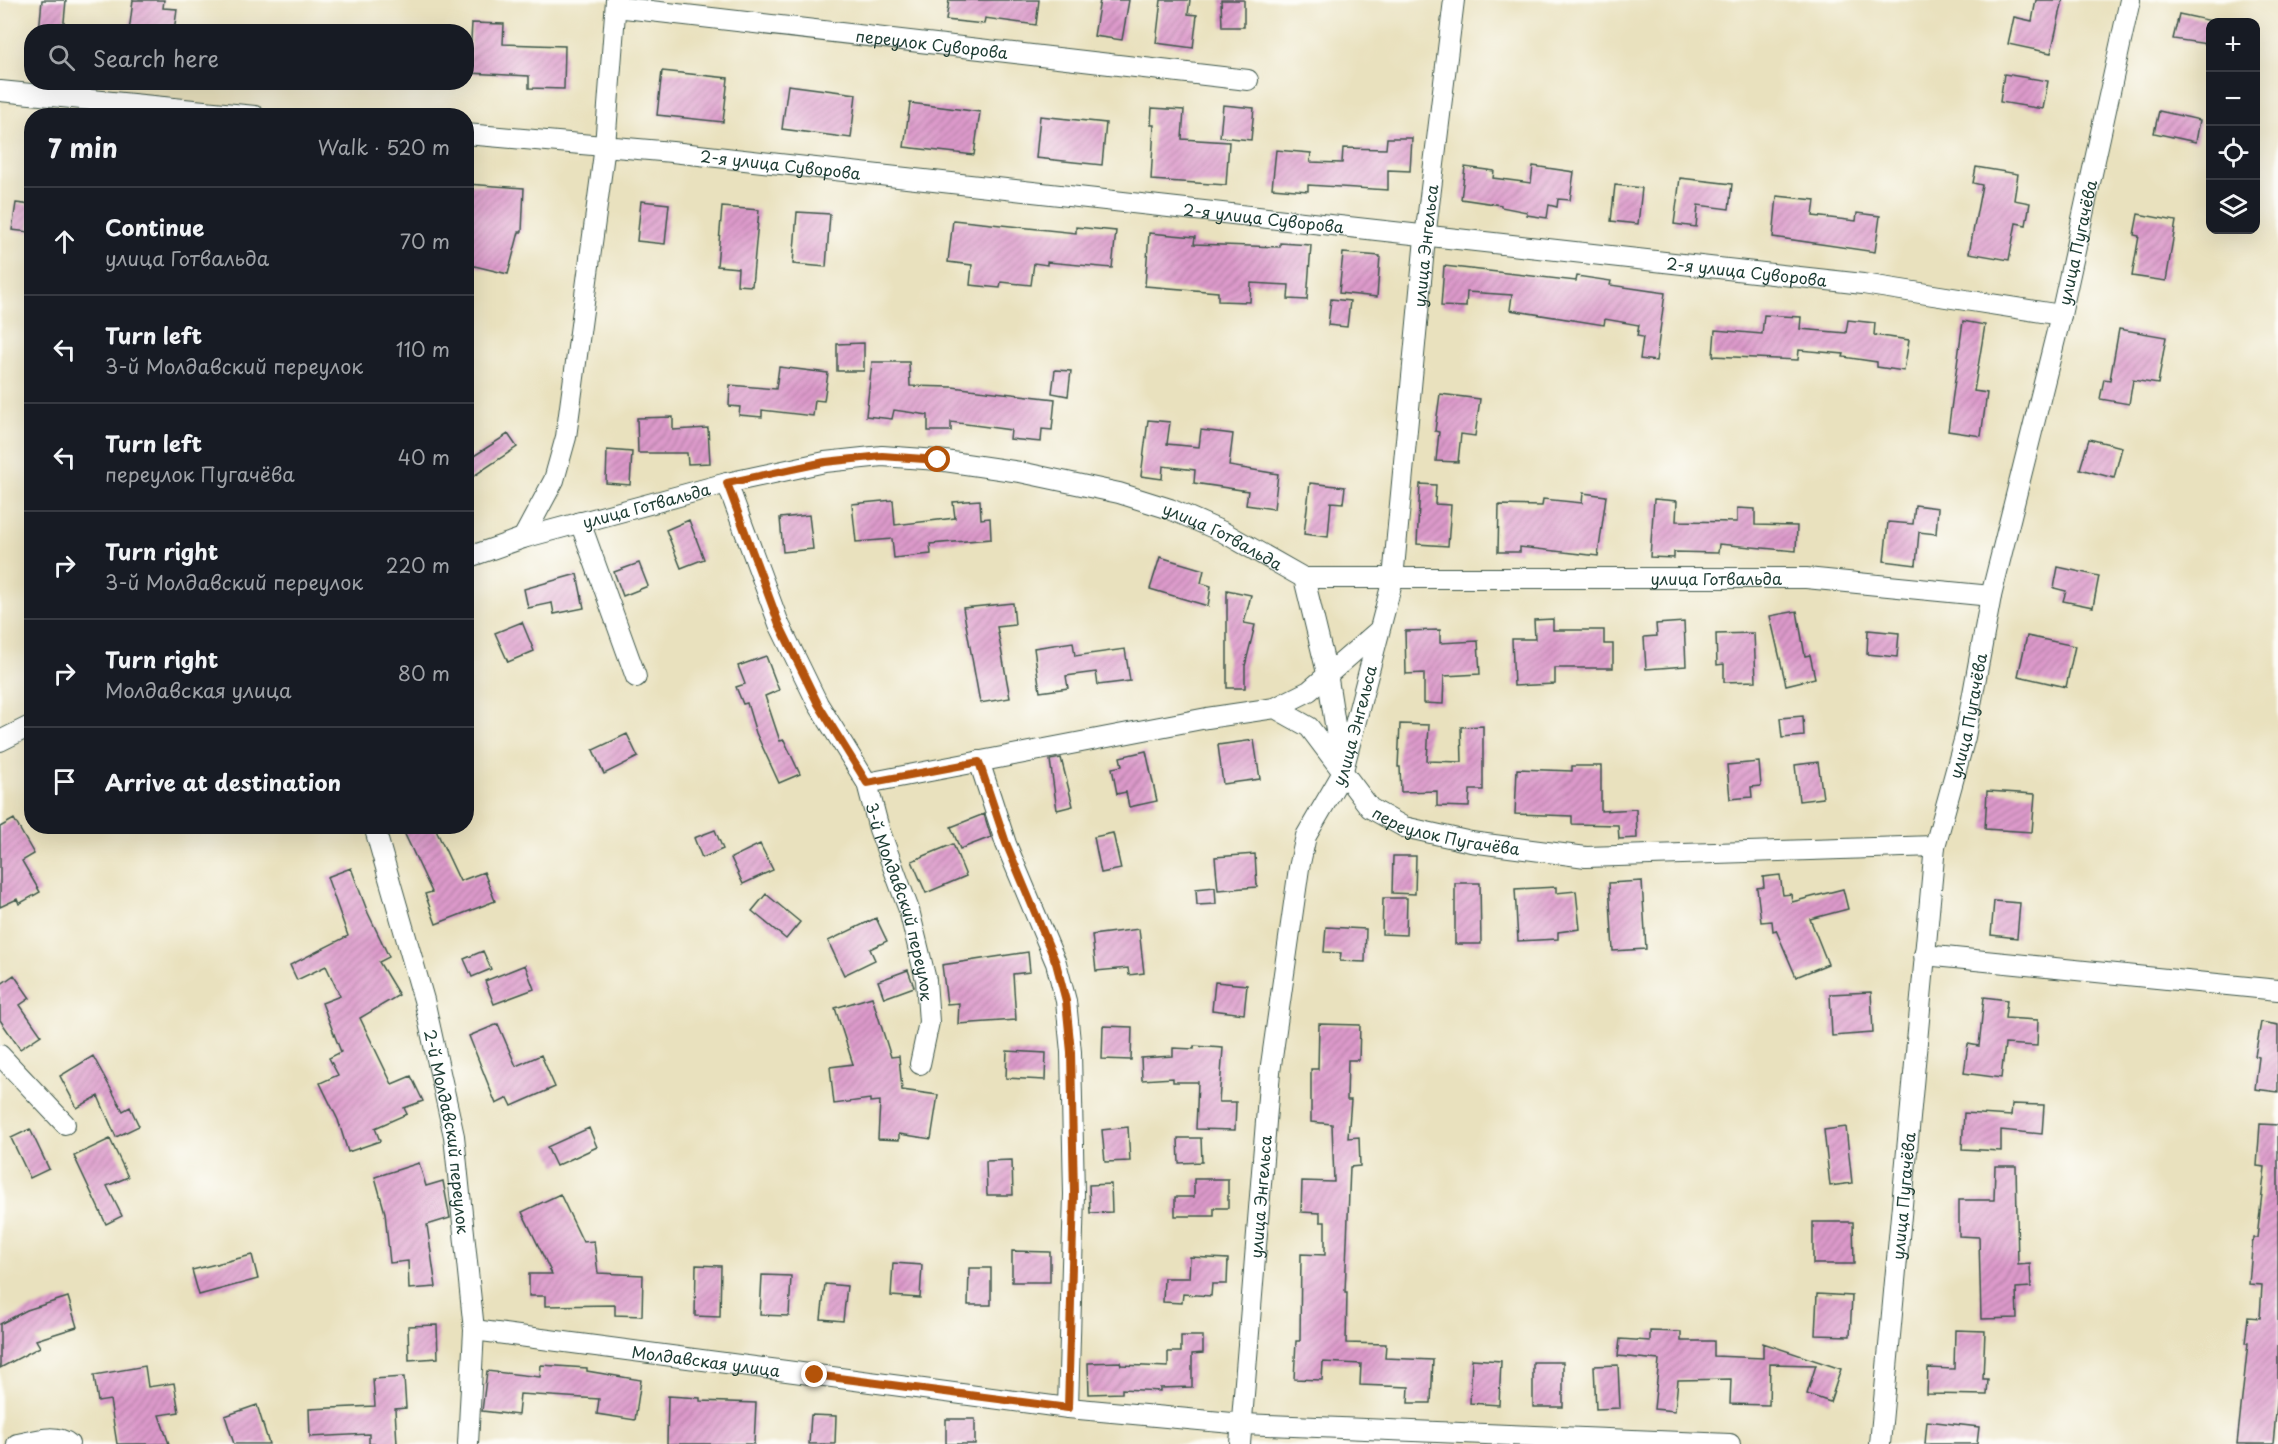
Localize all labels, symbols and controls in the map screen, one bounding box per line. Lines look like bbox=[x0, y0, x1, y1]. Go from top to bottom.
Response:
map controls bbox=[2206, 18, 2260, 234]
button: + bbox=[2206, 18, 2260, 72]
street label: переулок Суворова bbox=[854, 23, 1009, 64]
search box bbox=[24, 24, 474, 90]
icon: search bbox=[45, 41, 78, 74]
text: Search here bbox=[93, 41, 219, 74]
button: − bbox=[2206, 72, 2260, 126]
button: locate bbox=[2206, 126, 2260, 180]
text: 7 min bbox=[48, 128, 118, 167]
text: Walk · 520 m bbox=[318, 132, 450, 162]
street label: 2-я улица Суворова bbox=[699, 143, 862, 185]
street label: улица Пугачёва bbox=[2052, 177, 2102, 307]
button: layers bbox=[2206, 180, 2260, 234]
street label: улица Энгельса bbox=[1407, 183, 1443, 308]
street label: 2-я улица Суворова bbox=[1182, 197, 1345, 238]
text: Continue bbox=[105, 210, 204, 243]
icon: ahead bbox=[48, 225, 81, 258]
text: 70 m bbox=[400, 226, 450, 256]
text: улица Готвальда bbox=[105, 243, 269, 273]
street label: 2-я улица Суворова bbox=[1665, 250, 1828, 292]
text: Turn left bbox=[105, 318, 202, 351]
icon: left bbox=[48, 333, 81, 366]
text: 110 m bbox=[396, 334, 450, 364]
text: 3-й Молдавский переулок bbox=[105, 351, 363, 381]
text: Turn left bbox=[105, 426, 202, 459]
icon: left bbox=[48, 441, 81, 474]
text: 40 m bbox=[398, 442, 450, 472]
route start bbox=[924, 446, 950, 472]
text: переулок Пугачёва bbox=[105, 459, 295, 489]
street label: улица Готвальда bbox=[580, 476, 713, 533]
street label: улица Готвальда bbox=[1160, 496, 1287, 576]
text: Turn right bbox=[105, 534, 218, 567]
icon: right bbox=[48, 549, 81, 582]
text: 220 m bbox=[386, 550, 450, 580]
street label: улица Готвальда bbox=[1650, 566, 1782, 590]
text: 3-й Молдавский переулок bbox=[105, 567, 363, 597]
text: Turn right bbox=[105, 642, 218, 675]
street label: улица Пугачёва bbox=[1942, 651, 1992, 781]
icon: right bbox=[48, 657, 81, 690]
text: 80 m bbox=[398, 658, 450, 688]
street label: улица Энгельса bbox=[1326, 663, 1382, 790]
text: Молдавская улица bbox=[105, 675, 292, 705]
icon: arrive bbox=[48, 765, 81, 798]
text: Arrive at destination bbox=[105, 765, 341, 798]
street label: 3-й Молдавский переулок bbox=[861, 800, 940, 1002]
street label: переулок Пугачёва bbox=[1368, 800, 1521, 860]
street label: 2-й Молдавский переулок bbox=[419, 1027, 476, 1236]
street label: улица Пугачёва bbox=[1885, 1131, 1921, 1261]
street label: улица Энгельса bbox=[1243, 1134, 1277, 1259]
street label: Молдавская улица bbox=[630, 1339, 782, 1382]
route end bbox=[801, 1361, 827, 1387]

